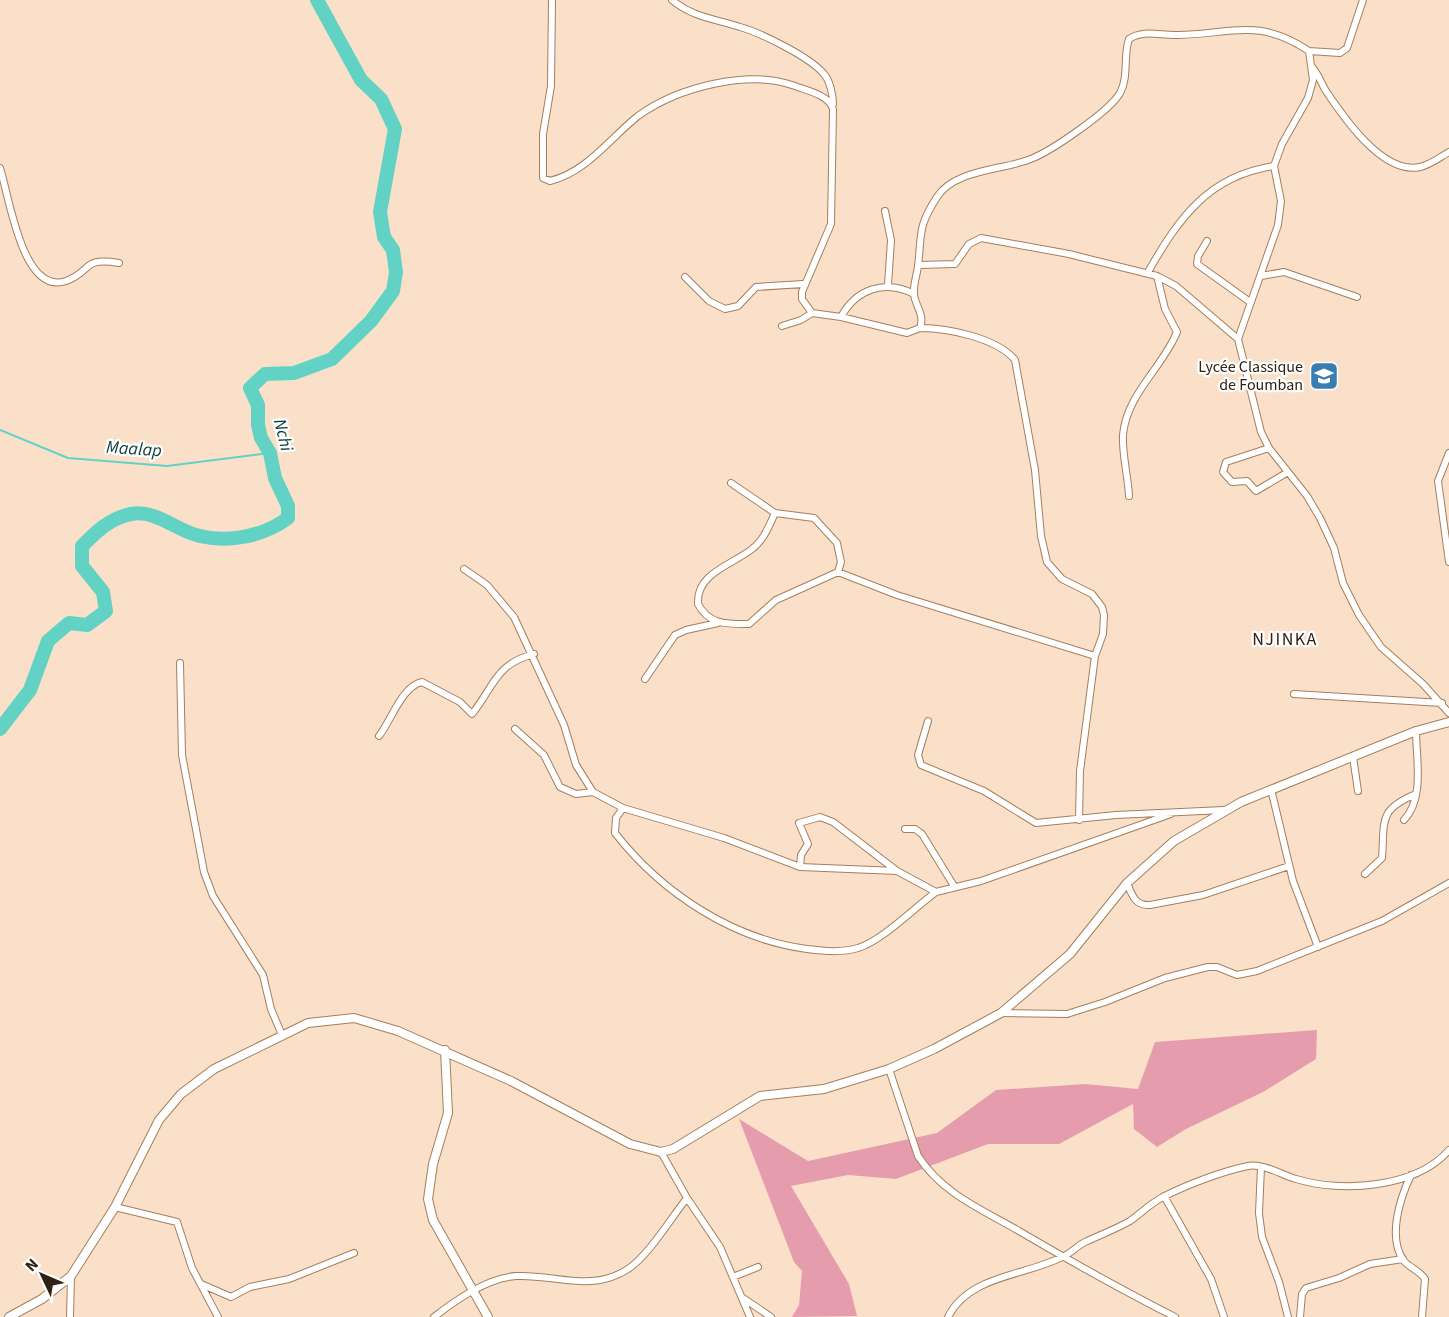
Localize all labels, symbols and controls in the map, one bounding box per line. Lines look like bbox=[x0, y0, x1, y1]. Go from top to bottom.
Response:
place label: Lycée Classique de Foumban bbox=[1198, 356, 1303, 396]
school or university icon: Lycée Classique de Foumban bbox=[1308, 360, 1340, 392]
water label: Nchi bbox=[267, 416, 299, 455]
water label: Maalap bbox=[105, 435, 163, 463]
district label: NJINKA bbox=[1252, 627, 1318, 652]
north arrow bbox=[12, 1245, 72, 1305]
text: N bbox=[20, 1254, 44, 1277]

